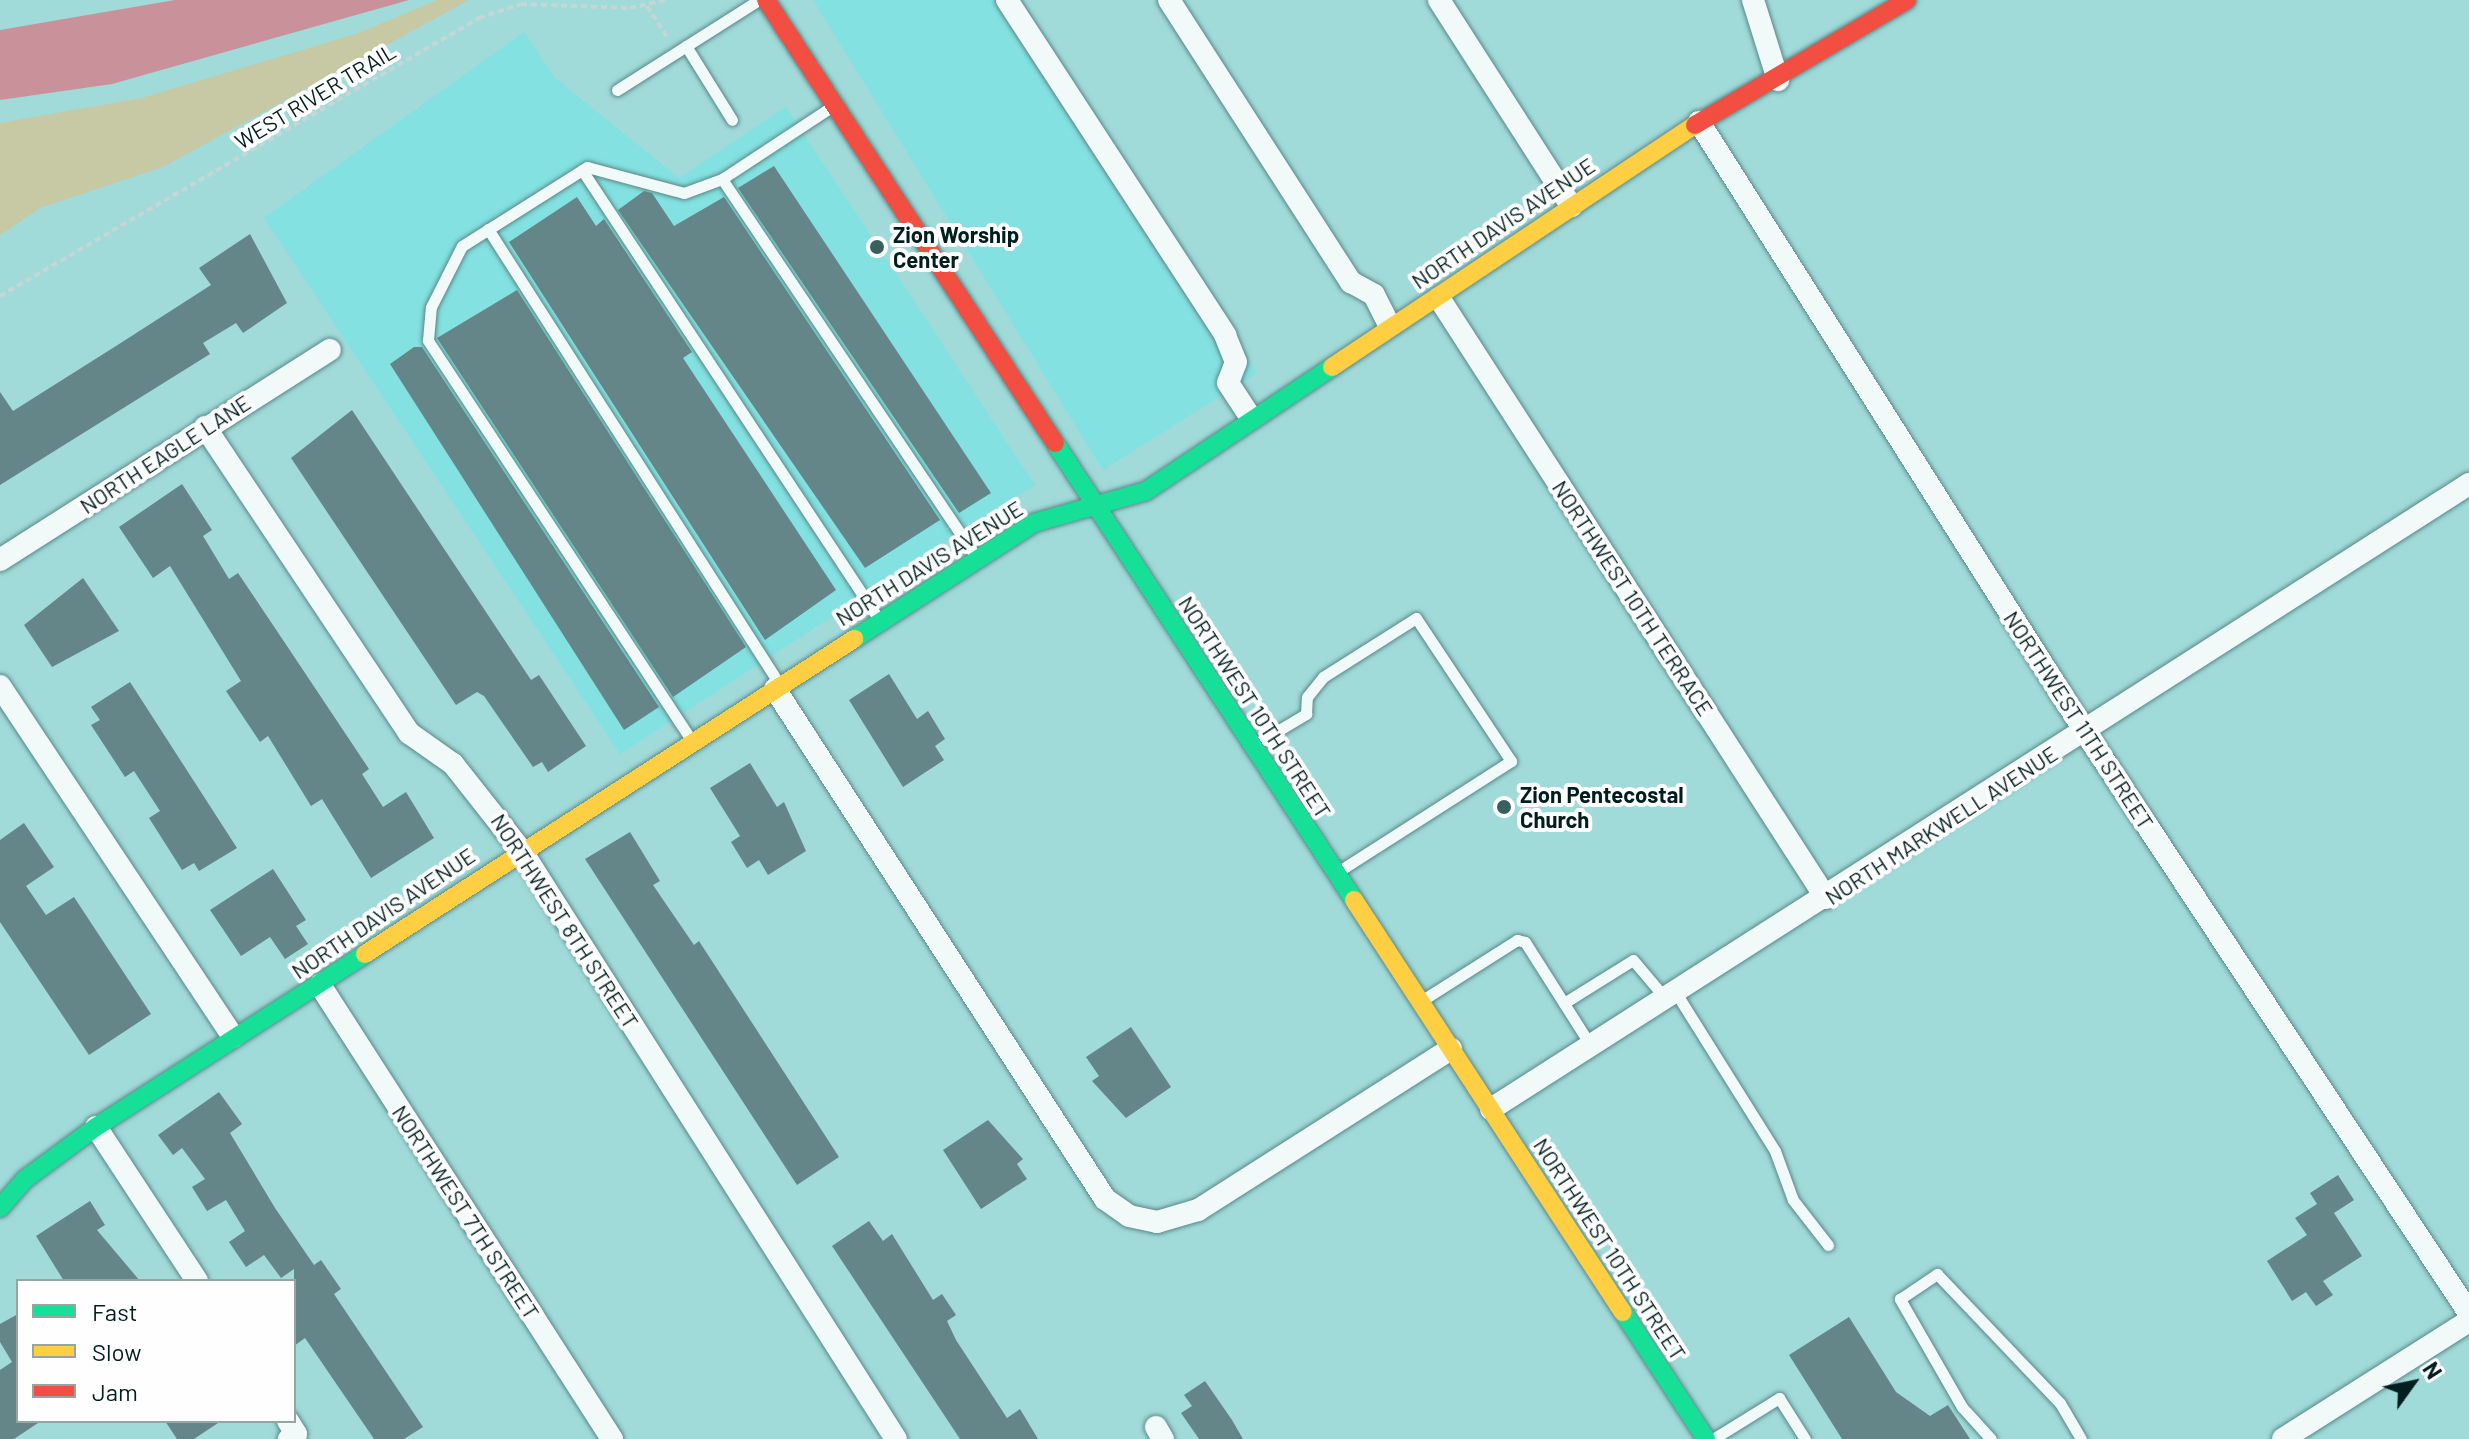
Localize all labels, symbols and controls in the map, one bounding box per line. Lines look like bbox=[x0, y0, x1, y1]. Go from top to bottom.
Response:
street label: WEST RIVER TRAIL bbox=[230, 38, 400, 154]
street label: NORTH DAVIS AVENUE bbox=[1406, 152, 1600, 294]
place label: Zion Worship Center bbox=[893, 221, 1019, 272]
marker: Zion Worship Center bbox=[868, 238, 886, 256]
street label: NORTH EAGLE LANE bbox=[75, 389, 255, 519]
street label: NORTHWEST 10TH TERRACE bbox=[1547, 475, 1719, 721]
street label: NORTH DAVIS AVENUE bbox=[831, 495, 1027, 631]
street label: NORTHWEST 10TH STREET bbox=[1173, 591, 1337, 823]
street label: NORTHWEST 11TH STREET bbox=[1999, 606, 2159, 834]
street label: NORTH MARKWELL AVENUE bbox=[1820, 740, 2062, 910]
place label: Zion Pentecostal Church bbox=[1520, 781, 1684, 832]
marker: Zion Pentecostal Church bbox=[1495, 798, 1513, 816]
street label: NORTHWEST 8TH STREET bbox=[486, 809, 644, 1033]
street label: NORTH DAVIS AVENUE bbox=[286, 842, 480, 984]
street label: NORTHWEST 7TH STREET bbox=[387, 1100, 545, 1324]
street label: NORTHWEST 10TH STREET bbox=[1528, 1133, 1692, 1365]
legend bbox=[16, 1279, 296, 1423]
text: Fast bbox=[92, 1297, 137, 1326]
text: Slow bbox=[92, 1337, 141, 1366]
north arrow bbox=[2373, 1343, 2453, 1423]
text: N bbox=[2418, 1357, 2448, 1383]
text: Jam bbox=[92, 1377, 138, 1406]

